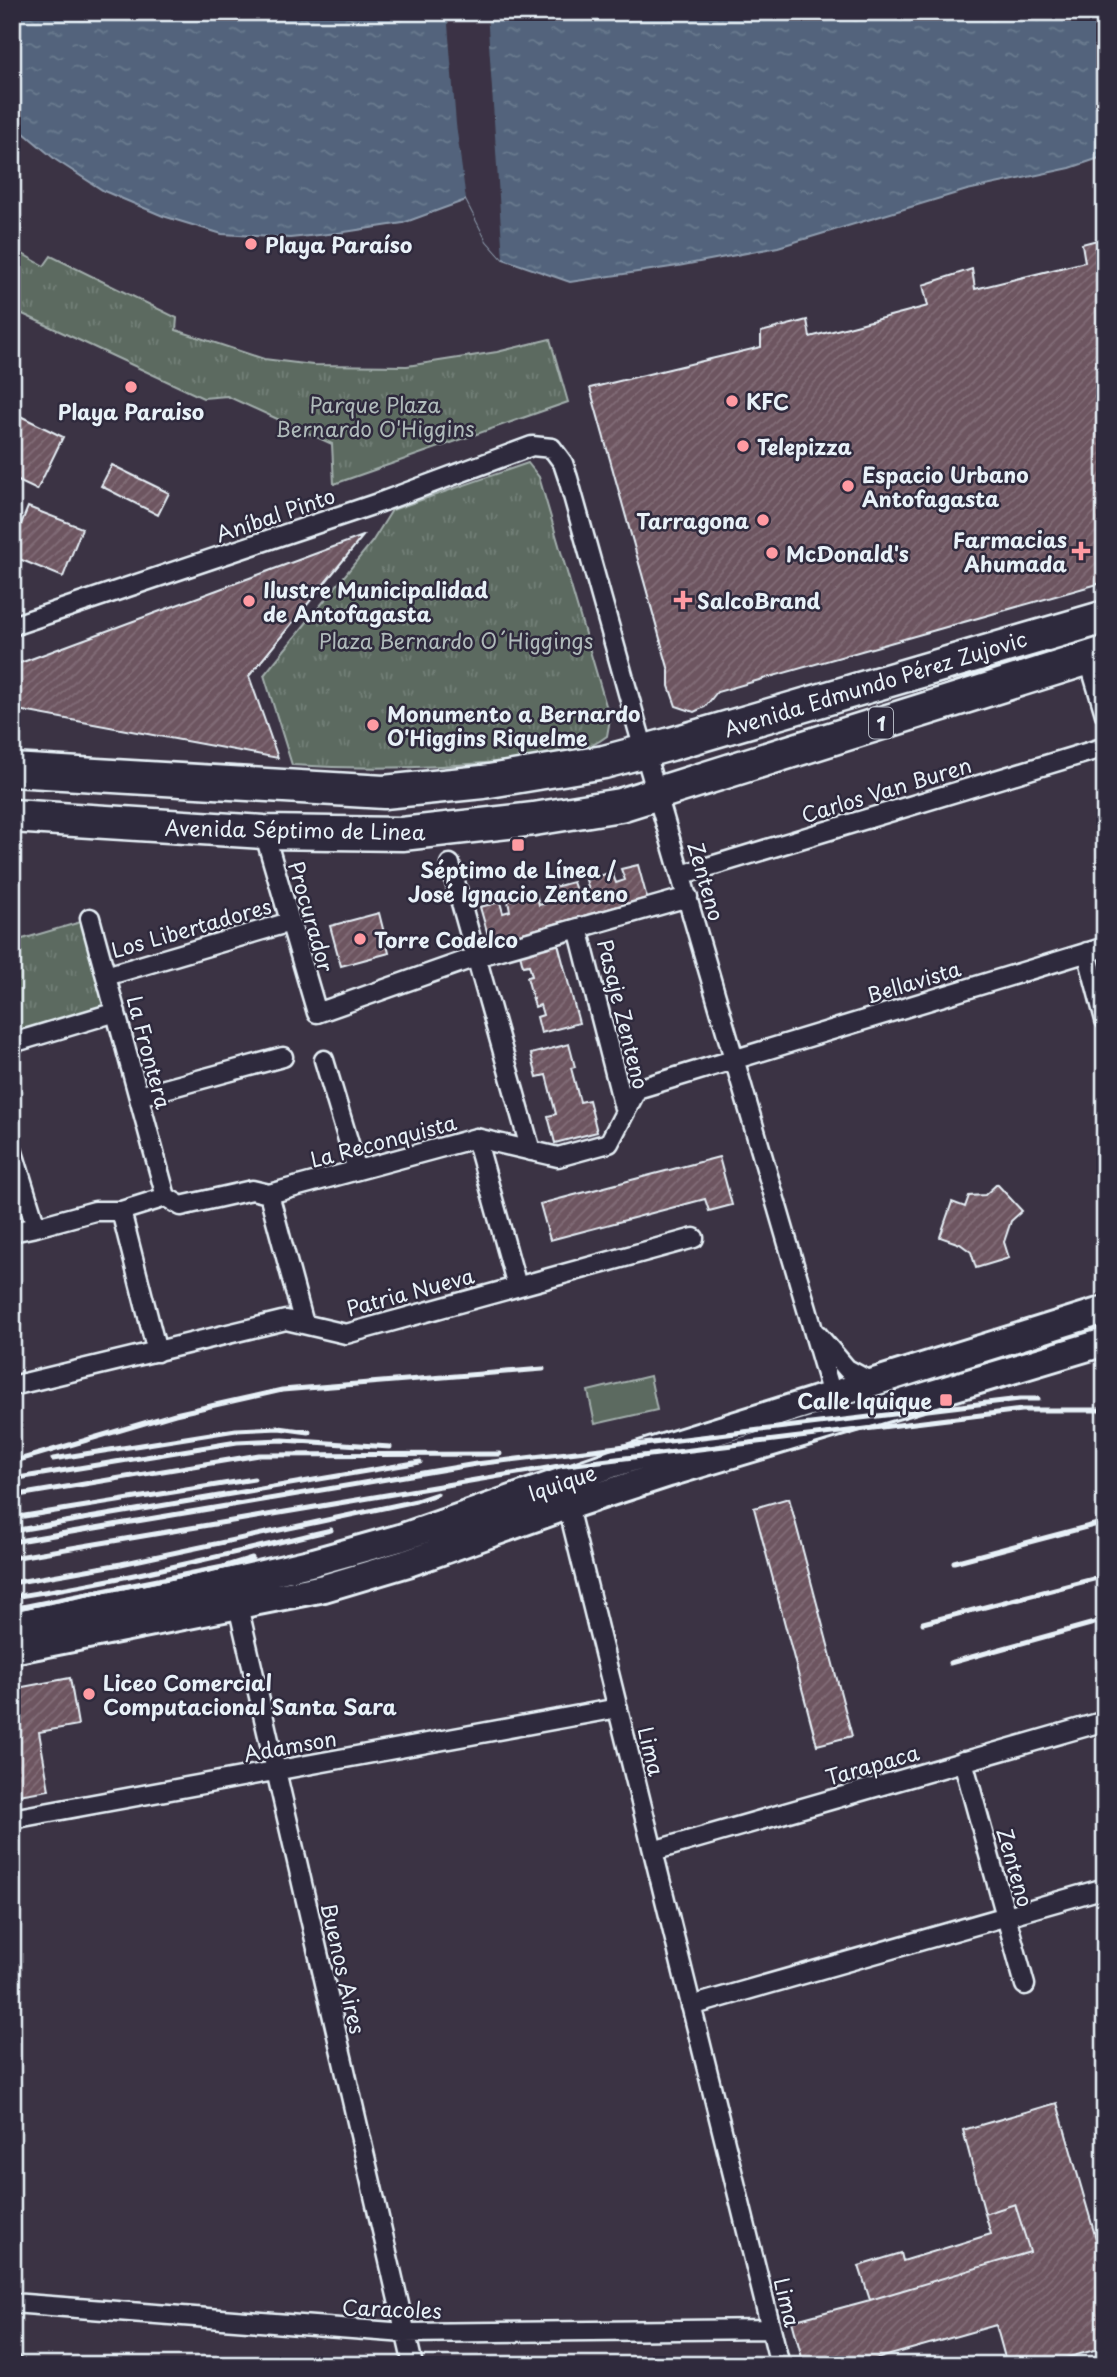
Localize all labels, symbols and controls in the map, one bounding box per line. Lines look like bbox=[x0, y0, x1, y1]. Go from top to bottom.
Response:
place label: Playa Paraíso bbox=[265, 228, 412, 260]
marker: Playa Paraíso bbox=[243, 236, 259, 252]
marker: Playa Paraiso bbox=[123, 379, 139, 395]
place label: KFC bbox=[746, 385, 789, 417]
park label: Parque Plaza Bernardo O'Higgins bbox=[275, 388, 475, 444]
marker: KFC bbox=[724, 393, 740, 409]
place label: Playa Paraiso bbox=[58, 395, 204, 427]
place label: Telepizza bbox=[757, 430, 852, 462]
marker: Telepizza bbox=[735, 438, 751, 454]
place label: Espacio Urbano Antofagasta bbox=[862, 458, 1029, 514]
marker: Espacio Urbano Antofagasta bbox=[840, 478, 856, 494]
street label: Aníbal Pinto bbox=[211, 479, 339, 549]
place label: Tarragona bbox=[636, 504, 749, 536]
marker: Tarragona bbox=[755, 512, 771, 528]
place label: Farmacias Ahumada bbox=[953, 523, 1067, 579]
place label: McDonald's bbox=[786, 537, 909, 569]
marker: Farmacias Ahumada bbox=[1073, 543, 1089, 559]
marker: McDonald's bbox=[764, 545, 780, 561]
place label: Ilustre Municipalidad de Antofagasta bbox=[263, 573, 488, 629]
place label: SalcoBrand bbox=[697, 584, 821, 616]
marker: SalcoBrand bbox=[675, 592, 691, 608]
marker: Ilustre Municipalidad de Antofagasta bbox=[241, 593, 257, 609]
street label: Avenida Edmundo Pérez Zujovic bbox=[720, 622, 1030, 744]
park label: Plaza Bernardo O´Higgings bbox=[319, 624, 593, 656]
place label: Monumento a Bernardo O'Higgins Riquelme bbox=[387, 697, 640, 753]
road number: 1 bbox=[869, 708, 893, 738]
marker: Monumento a Bernardo O'Higgins Riquelme bbox=[365, 717, 381, 733]
street label: Carlos Van Buren bbox=[797, 748, 975, 830]
street label: Avenida Séptimo de Linea bbox=[164, 811, 426, 847]
marker: Séptimo de Línea / José Ignacio Zenteno bbox=[510, 837, 526, 853]
street label: Zenteno bbox=[680, 837, 734, 925]
place label: Séptimo de Línea / José Ignacio Zenteno bbox=[408, 853, 628, 909]
street label: Procurador bbox=[281, 857, 343, 976]
street label: Los Libertadores bbox=[107, 889, 275, 965]
place label: Torre Codelco bbox=[374, 923, 518, 955]
marker: Torre Codelco bbox=[352, 931, 368, 947]
street label: Pasaje Zenteno bbox=[590, 936, 658, 1092]
street label: Bellavista bbox=[862, 951, 964, 1011]
street label: La Frontera bbox=[120, 992, 181, 1112]
street label: La Reconquista bbox=[306, 1105, 460, 1175]
street label: Patria Nueva bbox=[343, 1259, 478, 1323]
place label: Calle Iquique bbox=[797, 1384, 932, 1416]
marker: Calle Iquique bbox=[938, 1392, 954, 1408]
street label: Iquique bbox=[524, 1455, 600, 1509]
place label: Liceo Comercial Computacional Santa Sara bbox=[103, 1666, 397, 1722]
marker: Liceo Comercial Computacional Santa Sara bbox=[81, 1686, 97, 1702]
street label: Adamson bbox=[241, 1721, 339, 1769]
street label: Lima bbox=[630, 1723, 674, 1780]
street label: Tarapaca bbox=[821, 1735, 923, 1793]
street label: Zenteno bbox=[989, 1823, 1043, 1911]
street label: Buenos Aires bbox=[313, 1899, 375, 2037]
street label: Lima bbox=[766, 2274, 810, 2331]
street label: Caracoles bbox=[341, 2290, 443, 2326]

